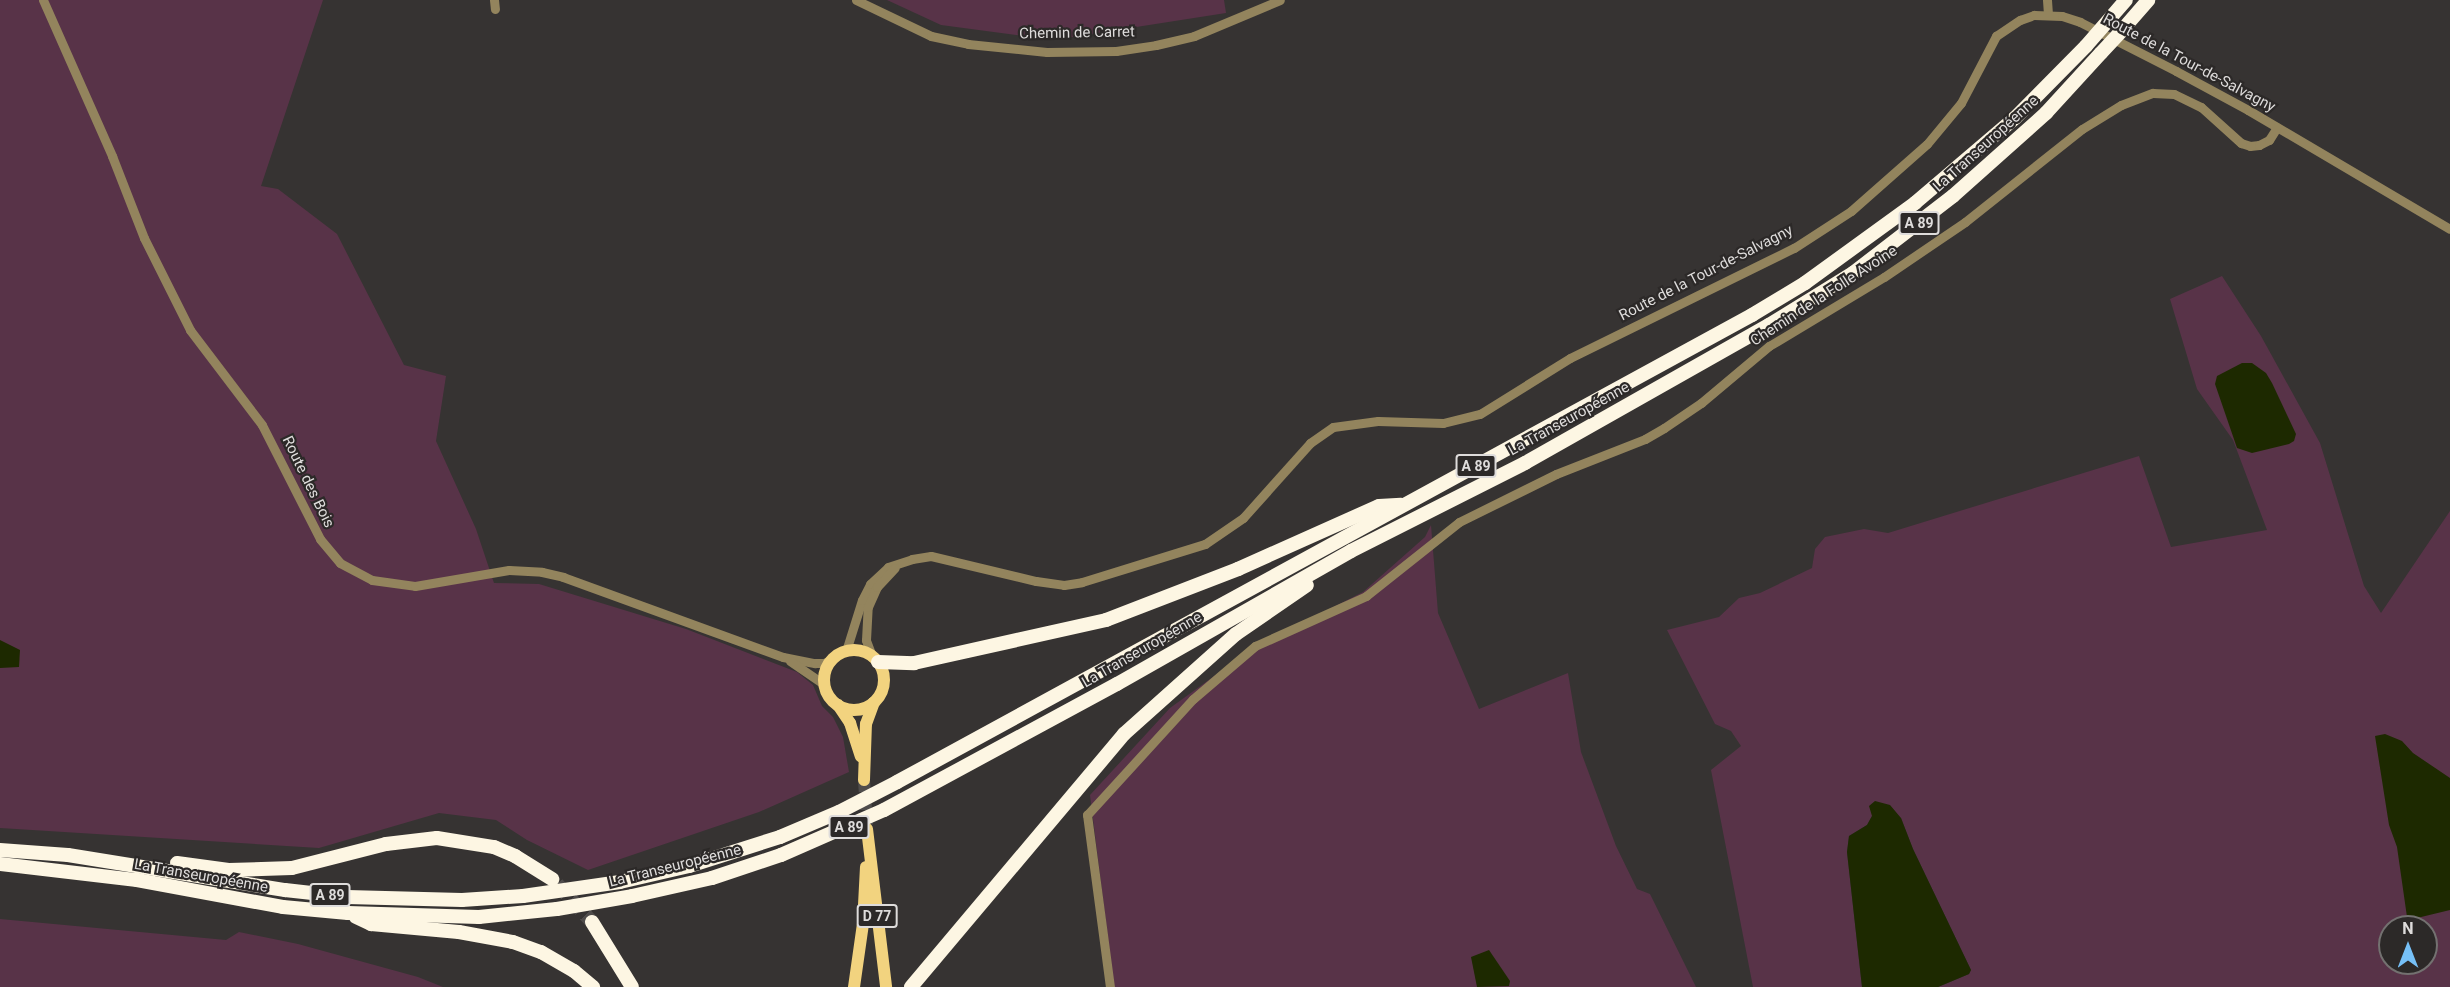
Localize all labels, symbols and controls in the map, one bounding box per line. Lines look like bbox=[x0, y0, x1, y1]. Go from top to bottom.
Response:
street label: Route de la Tour-de-Salvagny bbox=[2100, 10, 2278, 116]
street label: Chemin de Carret bbox=[1019, 23, 1135, 43]
street label: La Transeuropéenne bbox=[1929, 92, 2043, 196]
road number: A 89 bbox=[1898, 212, 1940, 234]
street label: Route de la Tour-de-Salvagny bbox=[1616, 221, 1796, 325]
street label: Chemin de la Folle Avoine bbox=[1747, 242, 1901, 350]
street label: La Transeuropéenne bbox=[1505, 378, 1633, 460]
street label: Route des Bois bbox=[278, 433, 338, 531]
road number: A 89 bbox=[1455, 455, 1497, 477]
street label: La Transeuropéenne bbox=[1079, 608, 1205, 692]
road number: A 89 bbox=[828, 816, 870, 838]
street label: La Transeuropéenne bbox=[607, 841, 743, 891]
street label: La Transeuropéenne bbox=[133, 855, 269, 897]
road number: A 89 bbox=[309, 884, 351, 906]
road number: D 77 bbox=[856, 905, 898, 927]
north arrow bbox=[2378, 915, 2438, 975]
text: N bbox=[2402, 919, 2414, 938]

